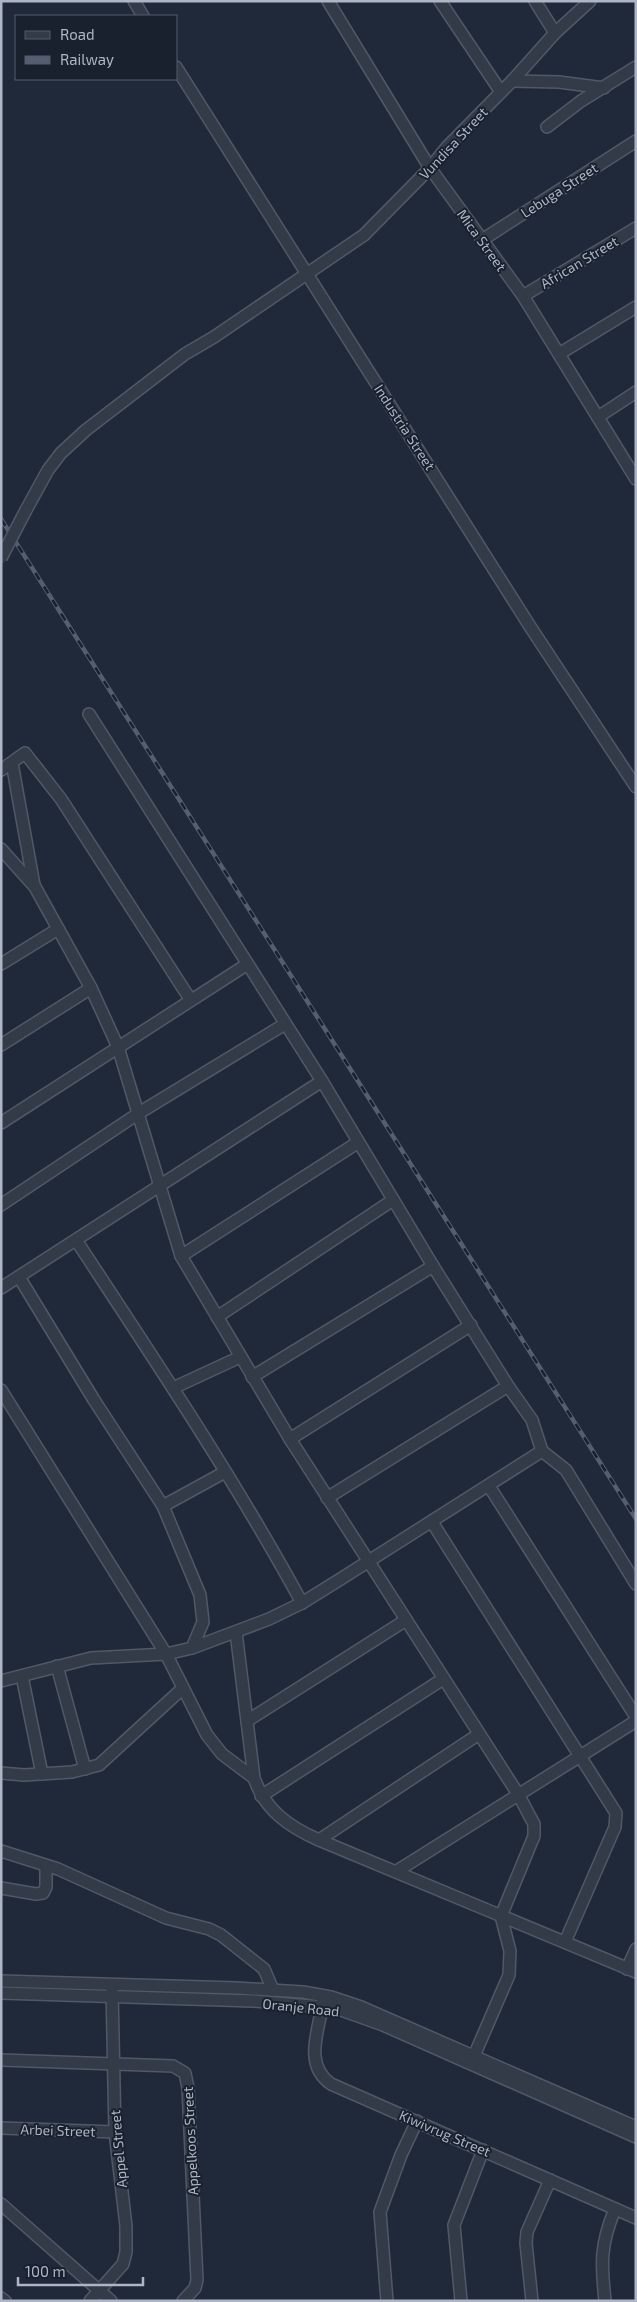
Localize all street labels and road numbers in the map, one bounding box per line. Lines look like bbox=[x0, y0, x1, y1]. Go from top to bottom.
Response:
street label: Vundisa Street bbox=[415, 103, 491, 183]
street label: Lebuga Street bbox=[517, 159, 601, 221]
street label: Mica Street bbox=[454, 206, 510, 274]
street label: African Street bbox=[537, 232, 621, 292]
street label: Industria Street bbox=[371, 381, 439, 473]
street label: Oranje Road bbox=[262, 1995, 340, 2019]
street label: Appelkoos Street bbox=[179, 2086, 201, 2196]
street label: Kiwivrug Street bbox=[397, 2106, 493, 2160]
street label: Appel Street bbox=[106, 2109, 130, 2189]
street label: Arbei Street bbox=[20, 2120, 96, 2140]

